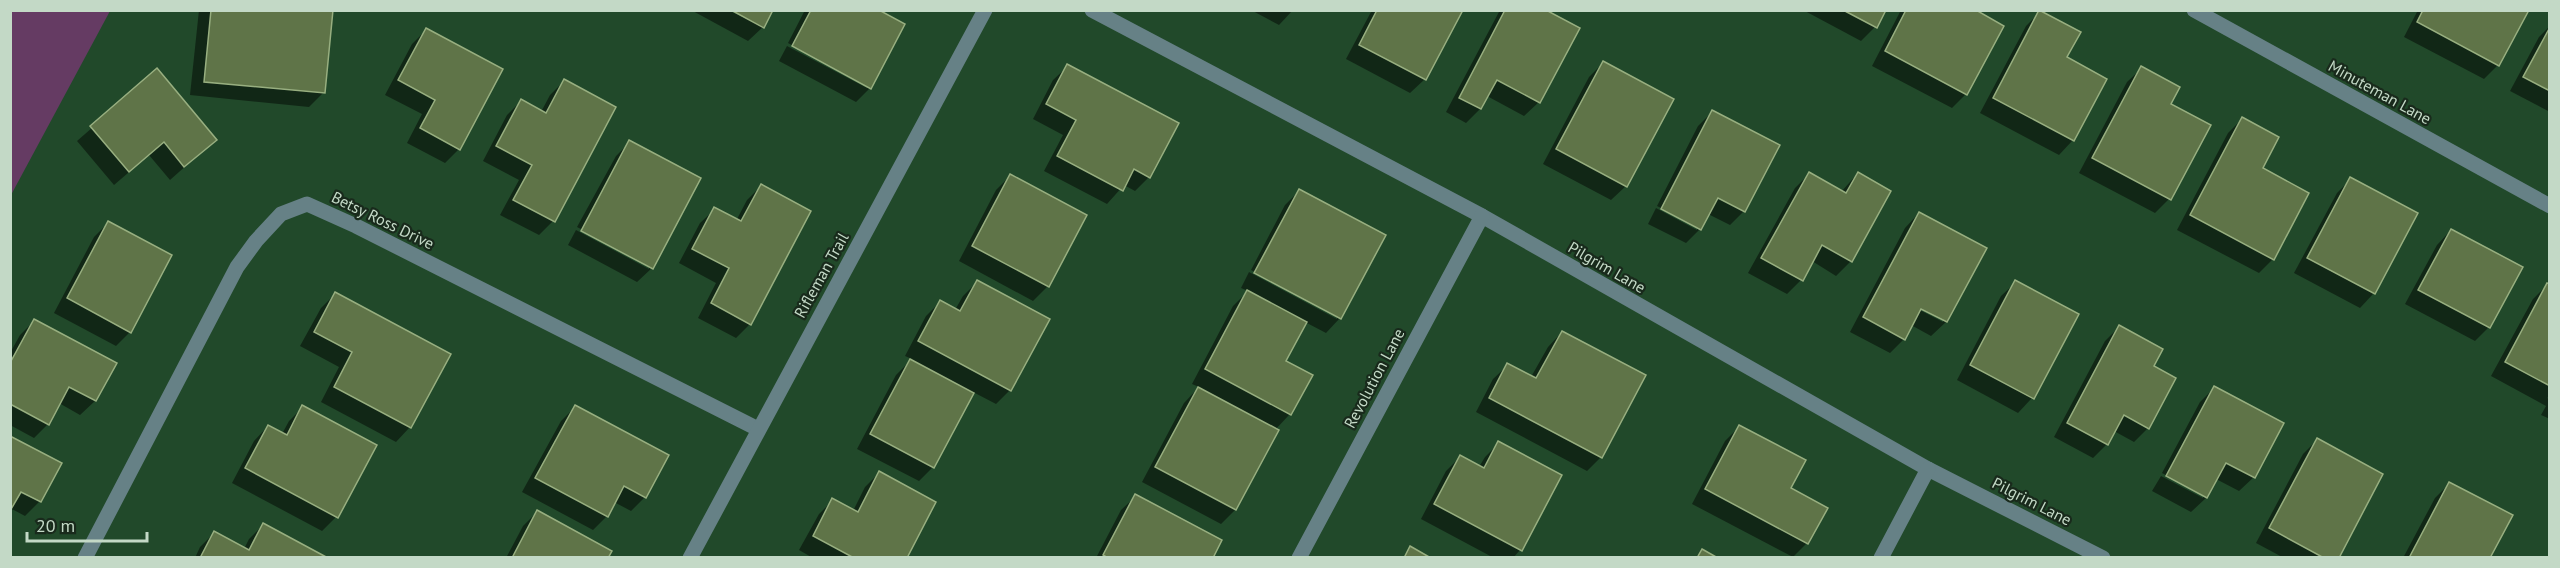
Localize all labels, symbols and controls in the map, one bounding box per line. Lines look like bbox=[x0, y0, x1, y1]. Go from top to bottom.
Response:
street label: Minuteman Lane bbox=[2325, 56, 2435, 128]
street label: Betsy Ross Drive bbox=[328, 187, 438, 253]
street label: Rifleman Trail bbox=[789, 229, 853, 321]
street label: Pilgrim Lane bbox=[1565, 237, 1649, 297]
street label: Revolution Lane bbox=[1339, 325, 1409, 431]
street label: Pilgrim Lane bbox=[1989, 473, 2075, 529]
scale bar bbox=[27, 505, 147, 543]
text: 20 m bbox=[36, 514, 75, 537]

